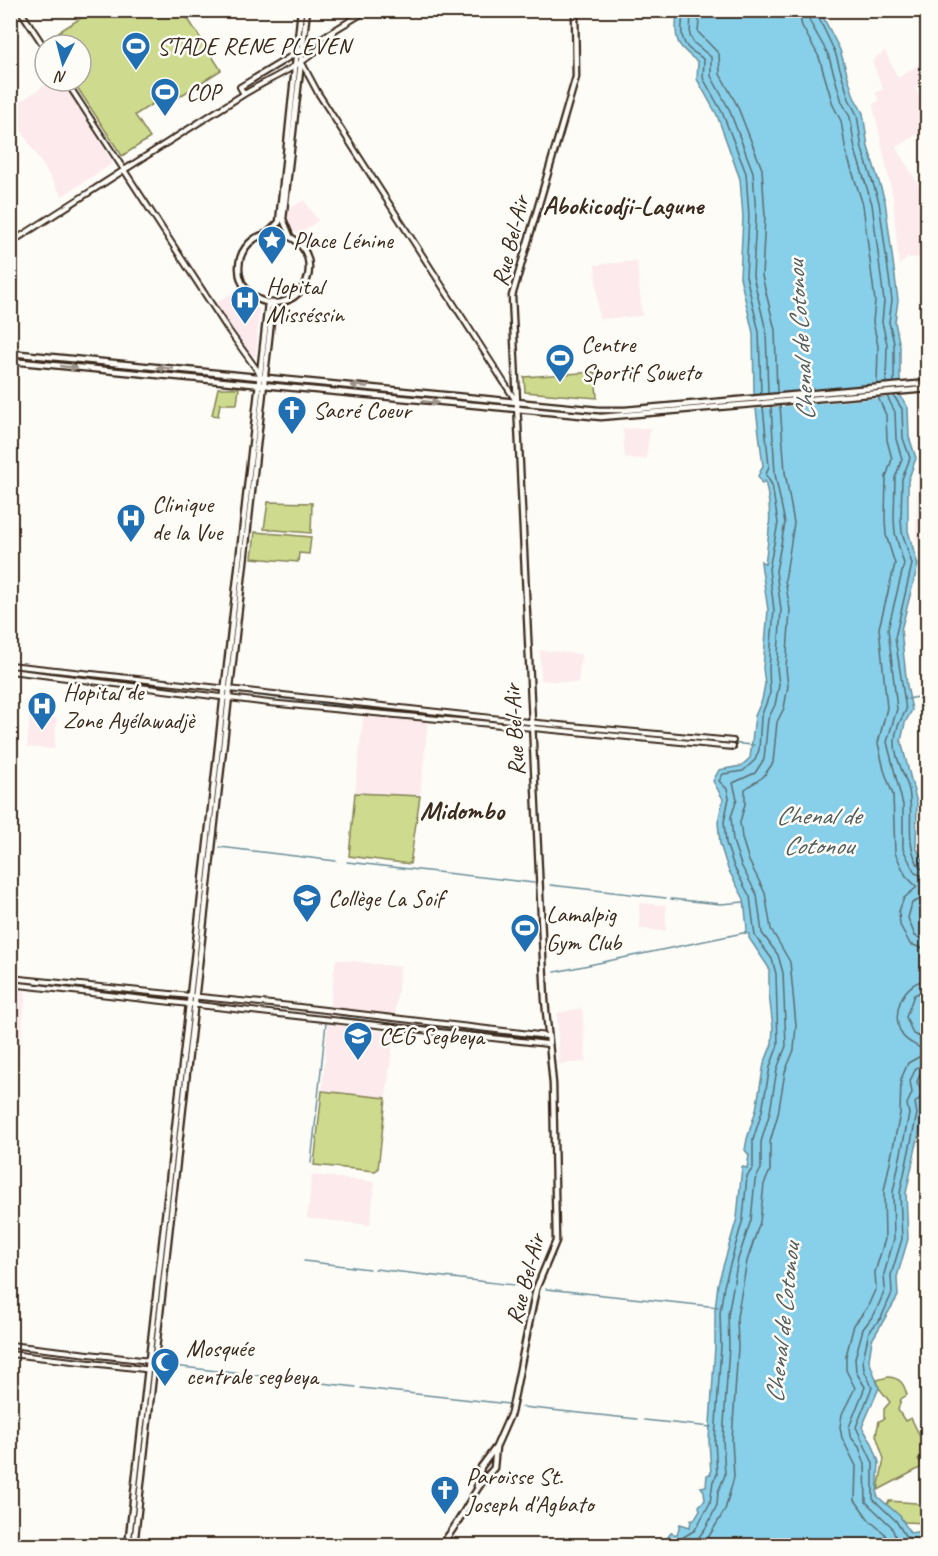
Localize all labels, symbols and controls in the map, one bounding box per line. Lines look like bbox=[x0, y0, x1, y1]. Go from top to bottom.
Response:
sports icon: STADE RENE PLEVEN bbox=[120, 30, 152, 72]
place label: STADE RENE PLEVEN bbox=[157, 31, 354, 61]
north arrow bbox=[33, 33, 93, 93]
text: N bbox=[52, 66, 68, 87]
sports icon: COP bbox=[149, 76, 181, 118]
place label: COP bbox=[186, 77, 223, 107]
district label: Abokicodji-Lagune bbox=[543, 189, 705, 222]
street label: Rue Bel-Air bbox=[484, 191, 536, 289]
place icon: Place Lénine bbox=[256, 224, 288, 266]
place label: Place Lénine bbox=[293, 225, 395, 255]
water label: Chenal de Cotonou bbox=[778, 255, 823, 422]
place label: Hopital Misséssin bbox=[266, 271, 345, 329]
hospital icon: Hopital Misséssin bbox=[229, 284, 261, 326]
place label: Centre Sportif Soweto bbox=[581, 329, 703, 387]
sports icon: Centre Sportif Soweto bbox=[544, 342, 576, 384]
one-way arrow bbox=[59, 362, 78, 372]
one-way arrow bbox=[156, 363, 175, 373]
one-way arrow bbox=[350, 381, 369, 391]
church icon: Sacré Coeur bbox=[276, 394, 308, 436]
place label: Sacré Coeur bbox=[313, 395, 413, 425]
one-way arrow bbox=[421, 397, 440, 406]
place label: Clinique de la Vue bbox=[152, 489, 224, 547]
hospital icon: Clinique de la Vue bbox=[115, 502, 147, 544]
place label: Hopital de Zone Ayélawadjè bbox=[63, 677, 197, 735]
street label: Rue Bel-Air bbox=[496, 681, 531, 777]
hospital icon: Hopital de Zone Ayélawadjè bbox=[26, 690, 58, 732]
district label: Midombo bbox=[420, 793, 506, 827]
water label: Chenal de Cotonou bbox=[776, 799, 864, 862]
school or university icon: Collège La Soif bbox=[291, 882, 323, 924]
place label: Collège La Soif bbox=[328, 883, 448, 913]
place label: Lamalpig Gym Club bbox=[546, 899, 623, 957]
sports icon: Lamalpig Gym Club bbox=[509, 912, 541, 954]
school or university icon: CEG Segbeya bbox=[342, 1020, 374, 1062]
place label: CEG Segbeya bbox=[379, 1021, 486, 1051]
street label: Rue Bel-Air bbox=[499, 1229, 552, 1327]
water label: Chenal de Cotonou bbox=[758, 1237, 808, 1404]
place label: Mosquée centrale segbeya bbox=[186, 1333, 320, 1391]
mosque icon: Mosquée centrale segbeya bbox=[149, 1346, 181, 1388]
place label: Paroisse St. Joseph d'Agbato bbox=[465, 1461, 596, 1519]
church icon: Paroisse St. Joseph d'Agbato bbox=[429, 1474, 461, 1516]

